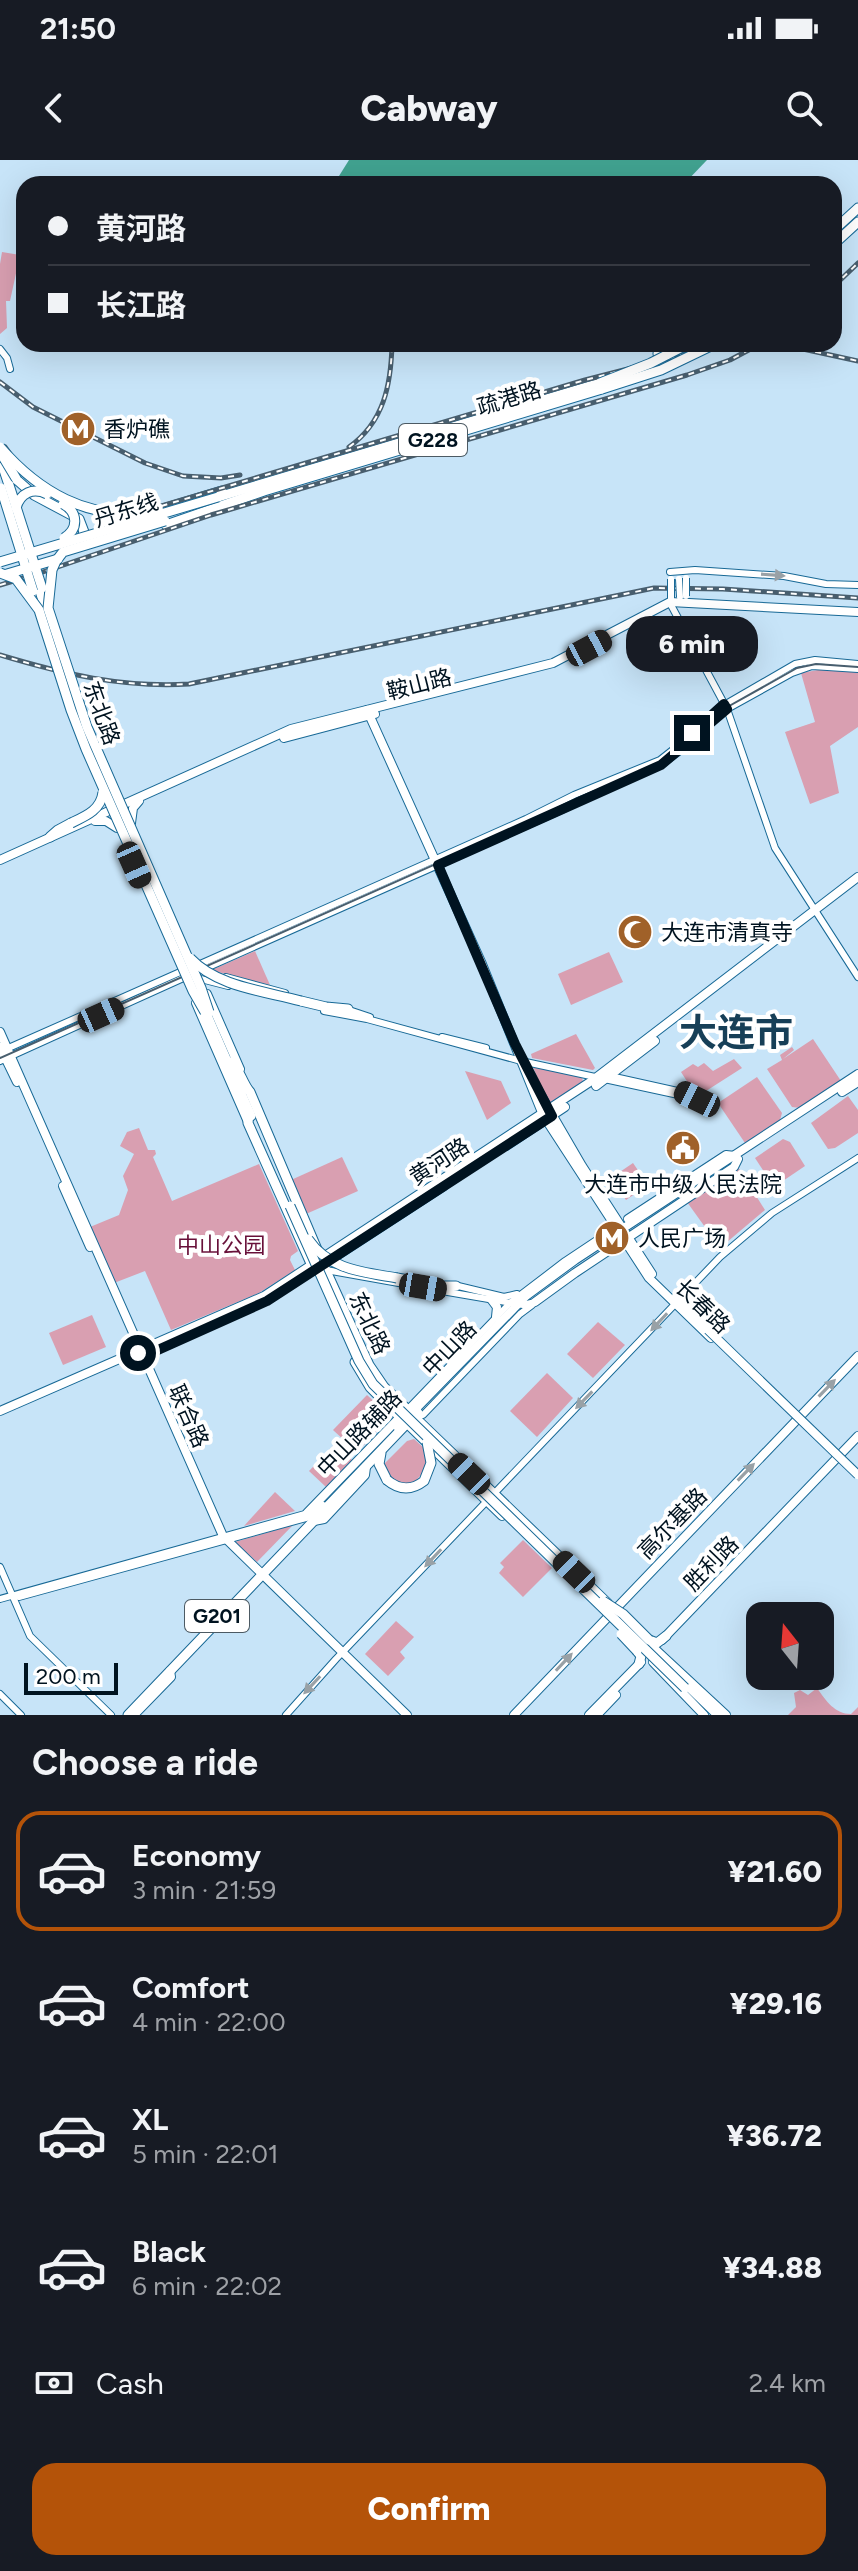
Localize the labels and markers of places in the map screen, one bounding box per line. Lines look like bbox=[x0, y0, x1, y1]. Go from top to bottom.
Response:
metro station icon: 香炉礁 bbox=[59, 410, 97, 448]
place label: 香炉礁 bbox=[104, 416, 170, 443]
mosque icon: 大连市清真寺 bbox=[616, 913, 654, 951]
place label: 大连市清真寺 bbox=[661, 919, 793, 946]
public building icon: 大连市中级人民法院 bbox=[664, 1129, 702, 1167]
place label: 大连市中级人民法院 bbox=[584, 1171, 782, 1198]
metro station icon: 人民广场 bbox=[593, 1219, 631, 1257]
place label: 人民广场 bbox=[638, 1225, 726, 1252]

